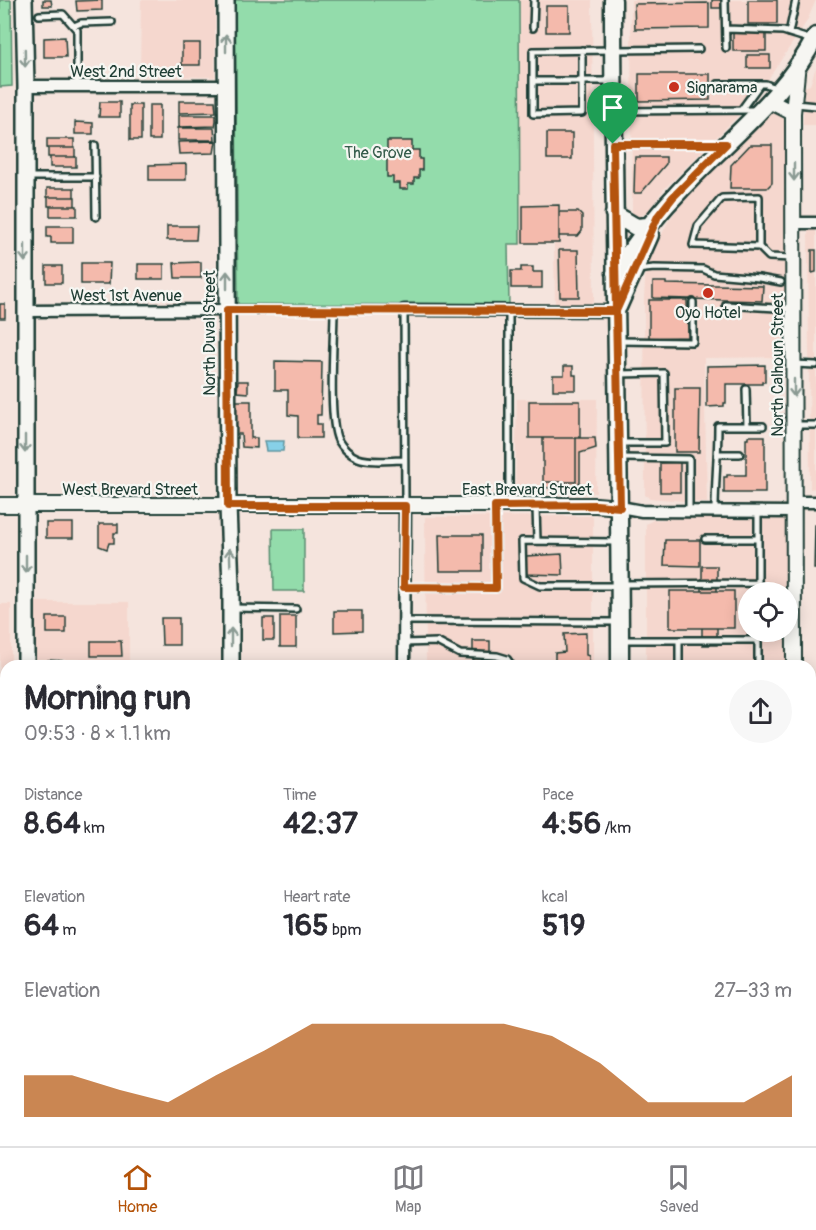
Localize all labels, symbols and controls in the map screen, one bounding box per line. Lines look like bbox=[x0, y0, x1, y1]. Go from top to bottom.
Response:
one-way arrow bbox=[220, 33, 232, 53]
one-way arrow bbox=[19, 48, 31, 68]
street label: West 2nd Street bbox=[70, 62, 182, 82]
place label: Signarama bbox=[686, 78, 758, 98]
marker: Signarama bbox=[667, 80, 681, 94]
pin bbox=[587, 82, 638, 144]
icon: arrive bbox=[596, 91, 629, 124]
park label: The Grove bbox=[344, 143, 412, 163]
one-way arrow bbox=[788, 161, 800, 181]
one-way arrow bbox=[19, 243, 31, 263]
street label: North Duval Street bbox=[200, 270, 220, 396]
one-way arrow bbox=[221, 270, 233, 290]
street label: West 1st Avenue bbox=[70, 286, 182, 306]
marker: Oyo Hotel bbox=[701, 286, 715, 300]
street label: North Calhoun Street bbox=[768, 293, 788, 437]
place label: Oyo Hotel bbox=[675, 303, 741, 323]
one-way arrow bbox=[788, 377, 800, 397]
one-way arrow bbox=[19, 434, 31, 454]
street label: West Brevard Street bbox=[62, 480, 198, 500]
street label: East Brevard Street bbox=[462, 480, 593, 500]
one-way arrow bbox=[224, 547, 235, 567]
one-way arrow bbox=[20, 553, 31, 573]
map controls bbox=[738, 582, 798, 642]
button: locate bbox=[738, 582, 798, 642]
one-way arrow bbox=[225, 627, 237, 647]
text: Morning run bbox=[24, 678, 191, 719]
button: share bbox=[729, 680, 792, 743]
text: 09:53 · 8 × 1.1 km bbox=[24, 721, 171, 746]
text: Distance bbox=[24, 785, 83, 805]
text: Time bbox=[283, 785, 316, 805]
text: Pace bbox=[542, 785, 574, 805]
text: 8.64 bbox=[24, 805, 81, 842]
text: 42:37 bbox=[283, 805, 358, 842]
text: 4:56 bbox=[542, 805, 601, 842]
text: km bbox=[81, 818, 105, 838]
text: /km bbox=[601, 818, 631, 838]
text: Elevation bbox=[24, 887, 85, 907]
text: Heart rate bbox=[283, 887, 350, 907]
text: kcal bbox=[542, 887, 568, 907]
text: 64 bbox=[24, 907, 59, 944]
text: 165 bbox=[283, 907, 328, 944]
text: 519 bbox=[542, 907, 585, 944]
text: m bbox=[59, 920, 77, 940]
text: bpm bbox=[328, 920, 362, 940]
text: Elevation bbox=[24, 978, 100, 1003]
text: 27–33 m bbox=[714, 978, 792, 1003]
tab: Home bbox=[117, 1161, 158, 1217]
tab: Map bbox=[392, 1161, 425, 1217]
tab: Saved bbox=[659, 1161, 699, 1217]

